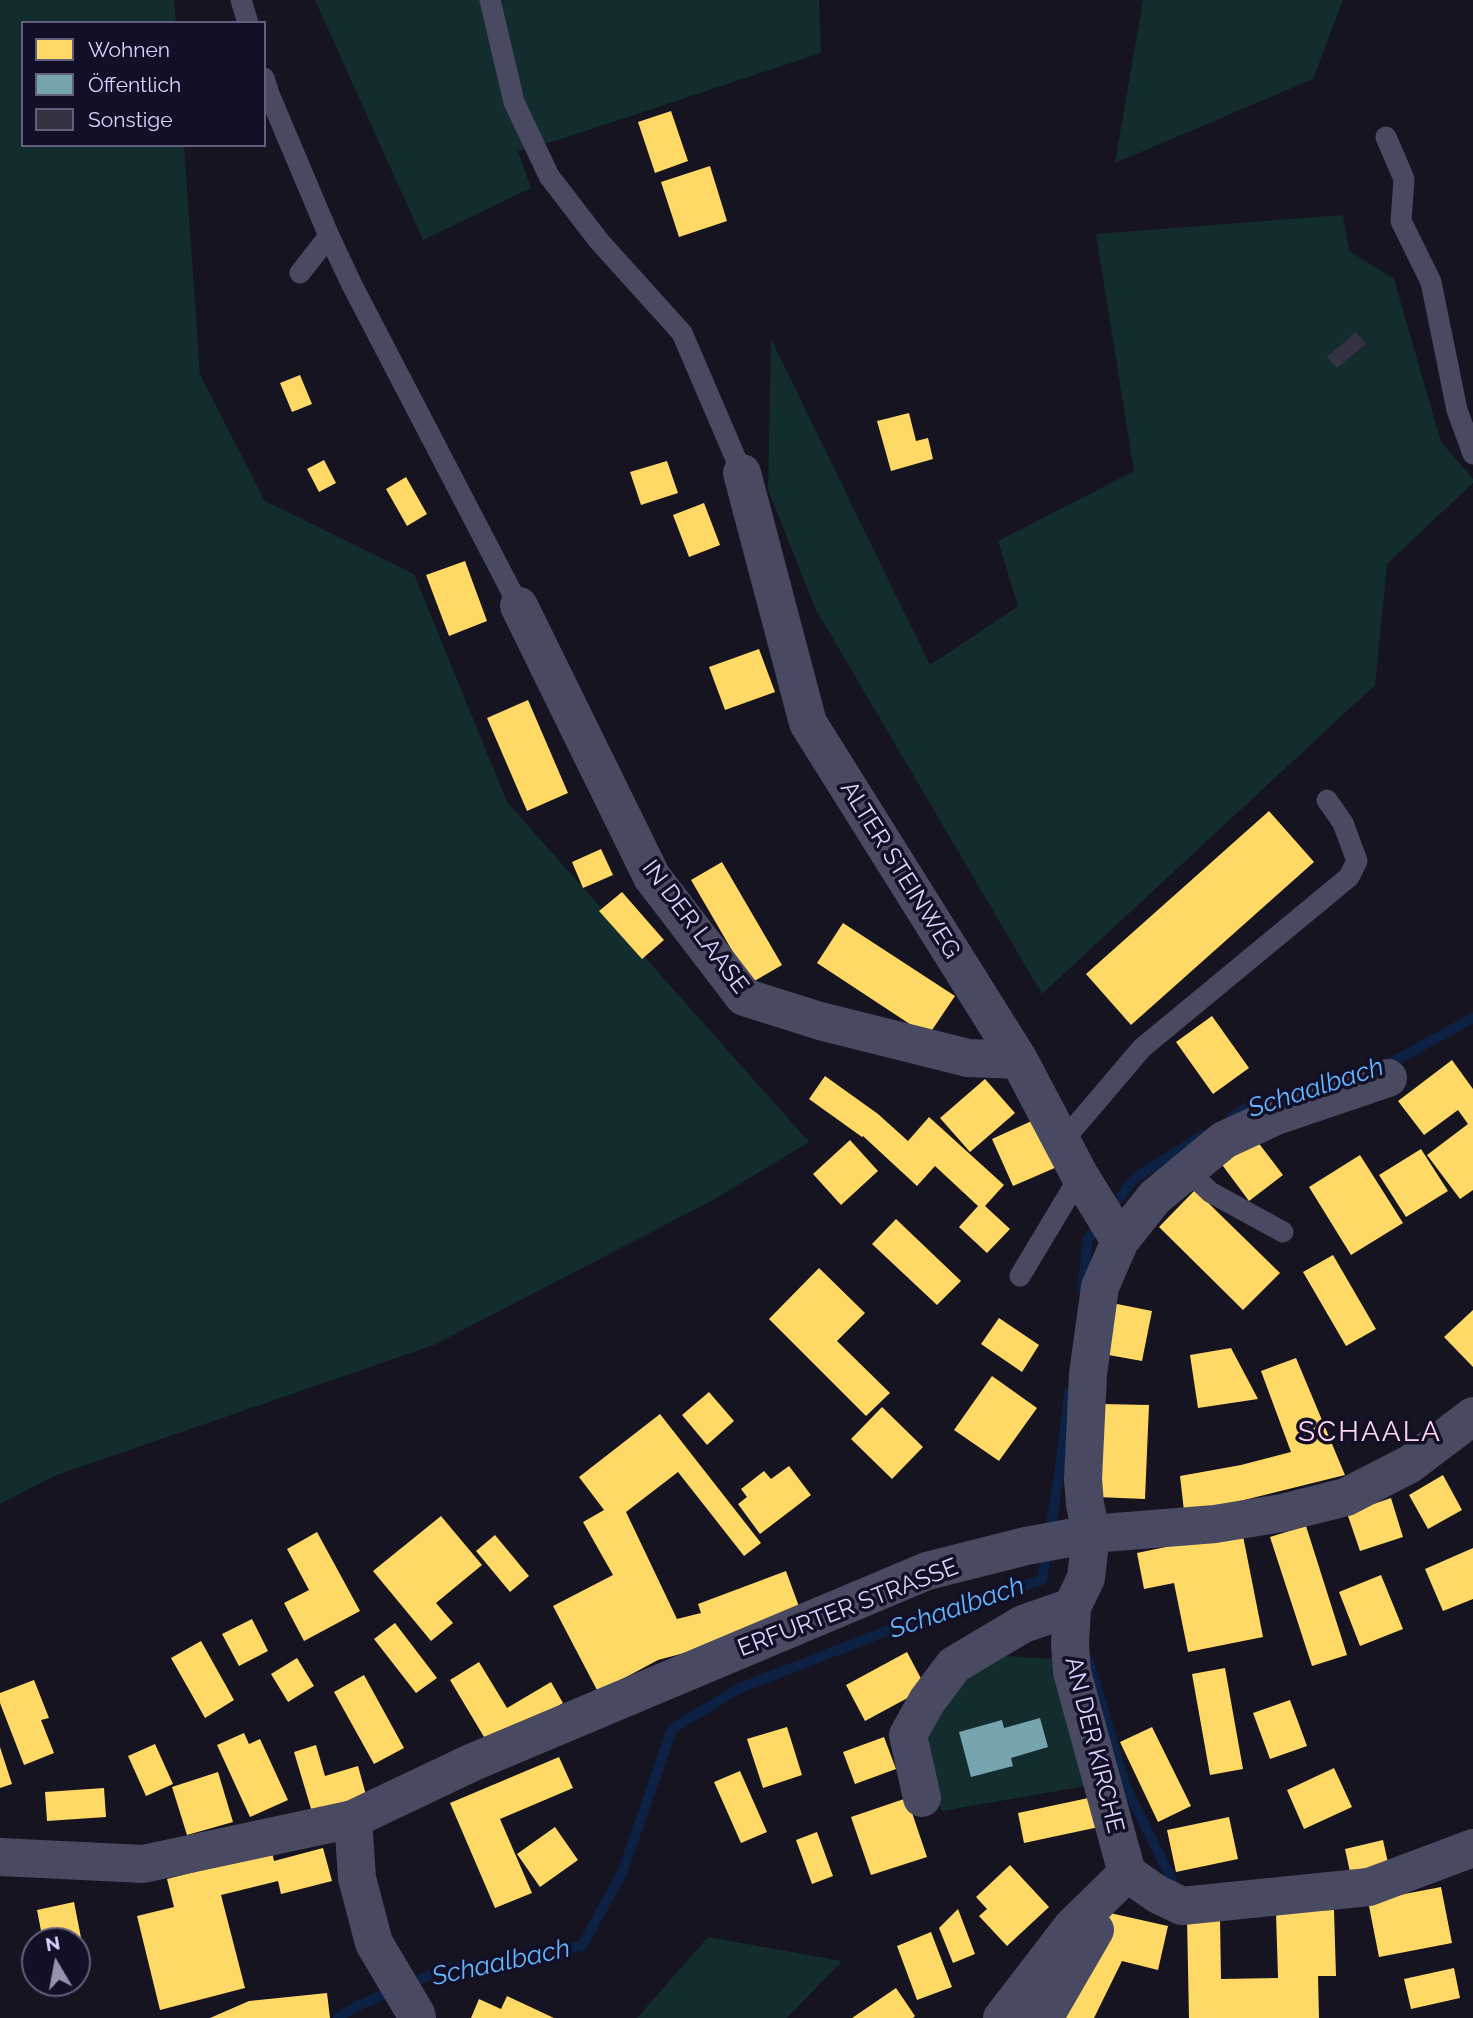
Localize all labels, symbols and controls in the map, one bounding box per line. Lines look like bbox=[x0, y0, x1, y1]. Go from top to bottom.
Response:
legend bbox=[21, 21, 266, 147]
text: Wohnen bbox=[88, 37, 170, 62]
text: Öffentlich bbox=[88, 72, 181, 97]
text: Sonstige bbox=[88, 107, 173, 132]
street label: ALTER STEINWEG bbox=[834, 776, 966, 964]
street label: IN DER LAASE bbox=[635, 855, 755, 999]
water label: Schaalbach bbox=[1244, 1051, 1388, 1125]
district label: SCHAALA bbox=[1299, 1416, 1441, 1450]
street label: ERFURTER STRASSE bbox=[734, 1553, 962, 1663]
water label: Schaalbach bbox=[885, 1570, 1029, 1646]
street label: AN DER KIRCHE bbox=[1058, 1654, 1130, 1836]
north arrow bbox=[21, 1927, 91, 1997]
text: N bbox=[44, 1931, 62, 1955]
water label: Schaalbach bbox=[429, 1933, 573, 1993]

